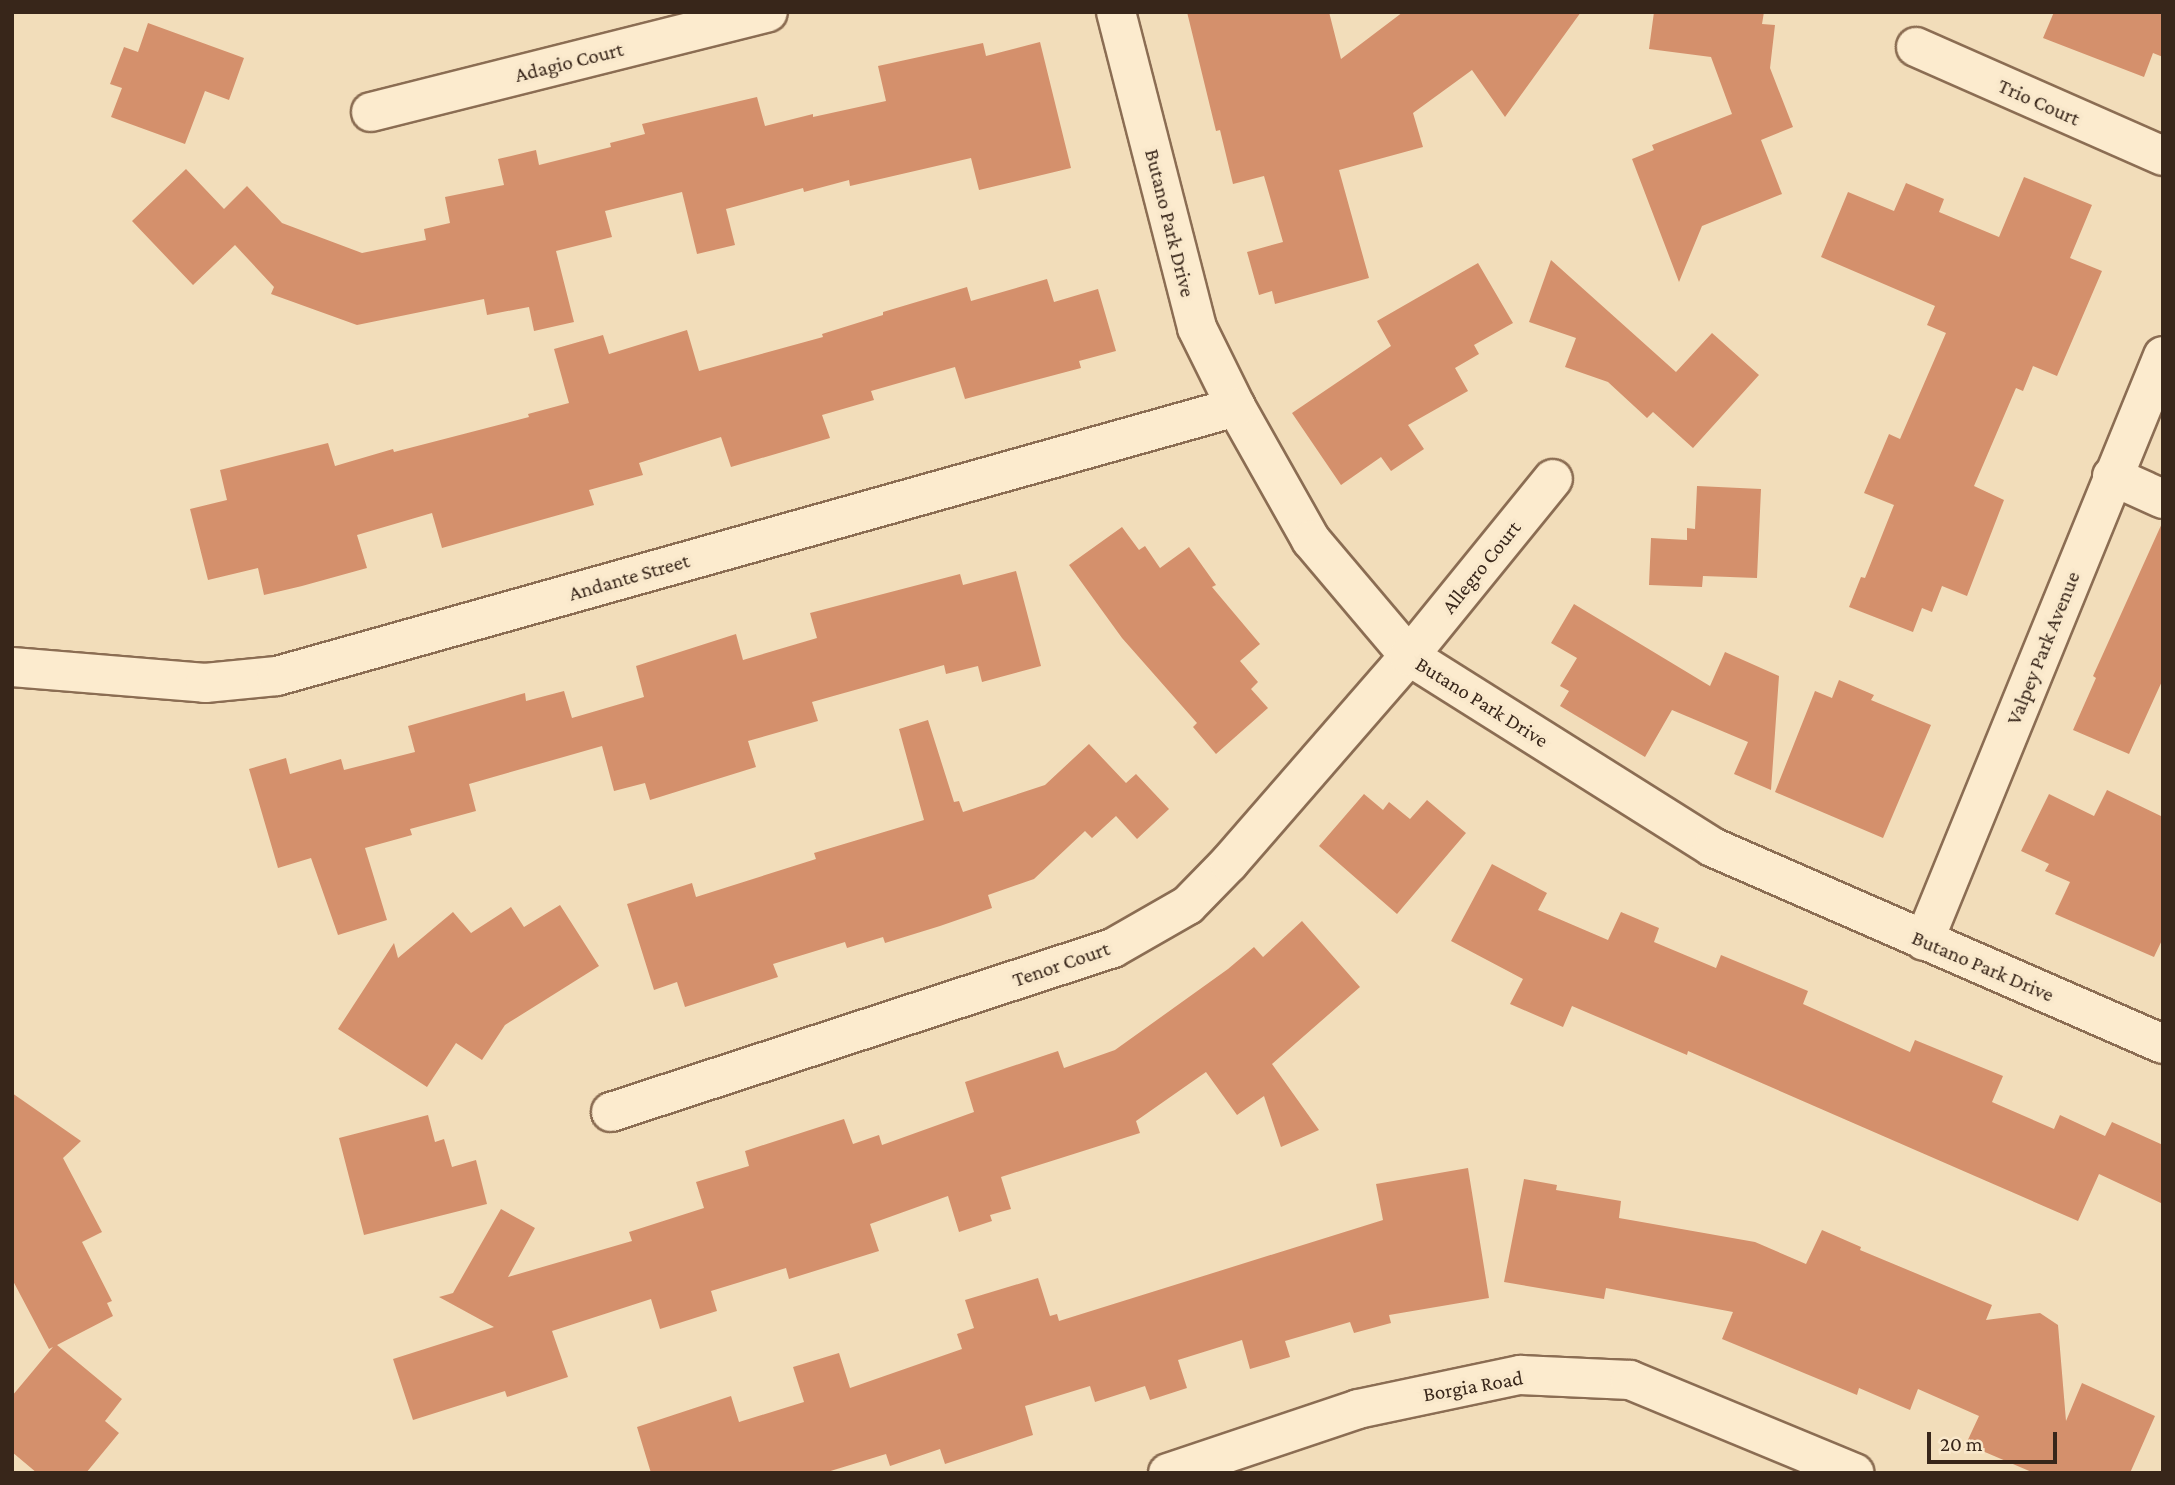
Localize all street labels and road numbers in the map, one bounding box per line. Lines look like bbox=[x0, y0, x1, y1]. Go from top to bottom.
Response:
street label: Adagio Court bbox=[512, 36, 626, 88]
street label: Trio Court bbox=[1994, 73, 2084, 131]
street label: Butano Park Drive bbox=[1139, 146, 1201, 300]
street label: Allegro Court bbox=[1436, 516, 1526, 618]
street label: Andante Street bbox=[566, 548, 692, 606]
street label: Valpey Park Avenue bbox=[2001, 568, 2085, 728]
street label: Butano Park Drive bbox=[1411, 651, 1553, 753]
street label: Butano Park Drive bbox=[1908, 925, 2058, 1007]
street label: Tenor Court bbox=[1009, 936, 1113, 992]
street label: Borgia Road bbox=[1421, 1365, 1525, 1407]

